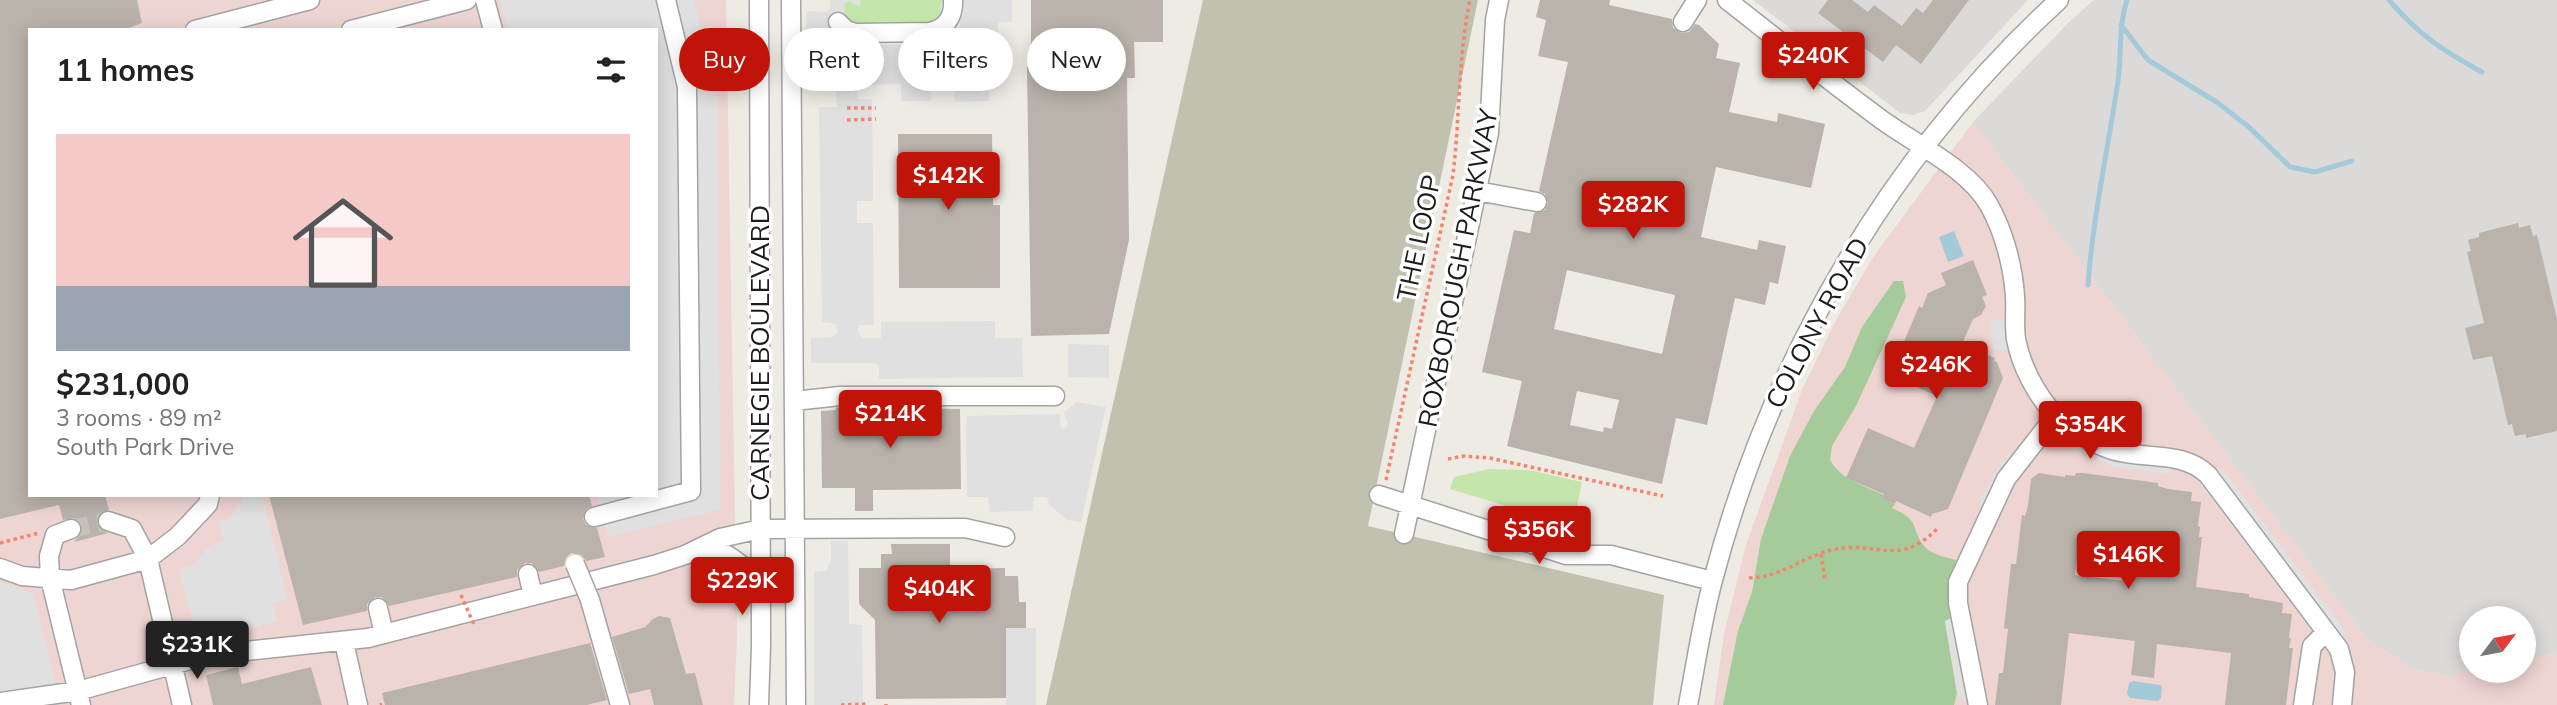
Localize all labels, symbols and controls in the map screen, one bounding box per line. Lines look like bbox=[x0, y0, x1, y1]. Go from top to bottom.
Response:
chip: Buy bbox=[679, 28, 770, 91]
chip: Rent bbox=[784, 28, 884, 91]
chip: Filters bbox=[898, 28, 1013, 91]
chip: New bbox=[1027, 28, 1126, 91]
pin: $240K bbox=[1764, 32, 1862, 92]
text: $240K bbox=[1778, 40, 1848, 69]
text: 11 homes bbox=[56, 51, 195, 89]
icon: filters bbox=[592, 51, 630, 89]
street label: ROXBOROUGH PARKWAY bbox=[1410, 105, 1505, 430]
pin: $142K bbox=[899, 152, 997, 212]
text: $142K bbox=[913, 160, 983, 189]
street label: THE LOOP bbox=[1389, 172, 1448, 304]
icon: home bbox=[280, 180, 406, 306]
pin: $282K bbox=[1584, 182, 1682, 241]
text: $282K bbox=[1598, 189, 1668, 218]
street label: CARNEGIE BOULEVARD bbox=[743, 205, 776, 501]
street label: COLONY ROAD bbox=[1758, 232, 1875, 414]
pin: $246K bbox=[1887, 342, 1985, 401]
text: $246K bbox=[1901, 349, 1971, 378]
text: $231,000 bbox=[56, 365, 189, 403]
pin: $214K bbox=[841, 391, 939, 450]
text: $214K bbox=[855, 398, 925, 427]
pin: $354K bbox=[2041, 402, 2139, 461]
text: 3 rooms · 89 m² bbox=[56, 403, 222, 432]
text: $354K bbox=[2055, 409, 2125, 438]
text: South Park Drive bbox=[56, 432, 234, 461]
pin: $356K bbox=[1490, 506, 1588, 566]
text: $356K bbox=[1504, 514, 1574, 543]
pin: $146K bbox=[2079, 532, 2177, 591]
text: $146K bbox=[2093, 539, 2163, 568]
pin: $229K bbox=[693, 558, 791, 617]
text: $229K bbox=[707, 565, 777, 594]
pin: $404K bbox=[890, 566, 988, 625]
text: $404K bbox=[904, 573, 974, 602]
north arrow bbox=[2459, 606, 2536, 682]
map controls bbox=[2459, 606, 2536, 683]
pin: $231K bbox=[148, 622, 246, 681]
text: $231K bbox=[162, 629, 232, 658]

